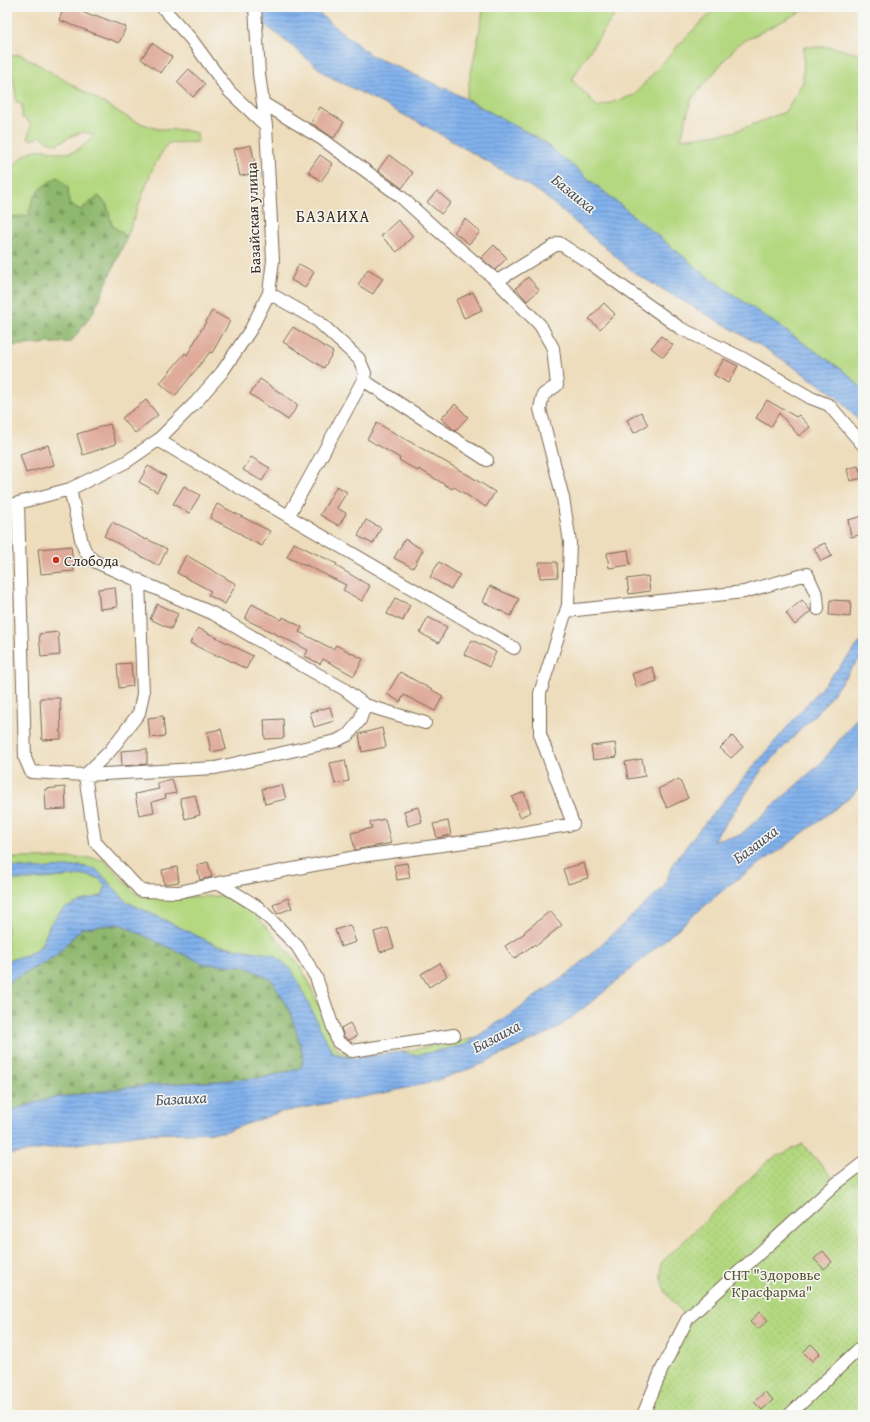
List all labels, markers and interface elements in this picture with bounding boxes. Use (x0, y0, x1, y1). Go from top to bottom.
street label: Базайская улица (241, 161, 265, 274)
water label: Базаиха (546, 167, 602, 219)
district label: БАЗАИХА (296, 204, 370, 228)
place label: Слобода (64, 550, 120, 571)
marker: Слобода (51, 555, 61, 565)
water label: Базаиха (727, 819, 783, 869)
water label: Базаиха (468, 1013, 525, 1059)
water label: Базаиха (155, 1085, 208, 1111)
park label: СНТ "Здоровье Красфарма" (723, 1264, 821, 1302)

